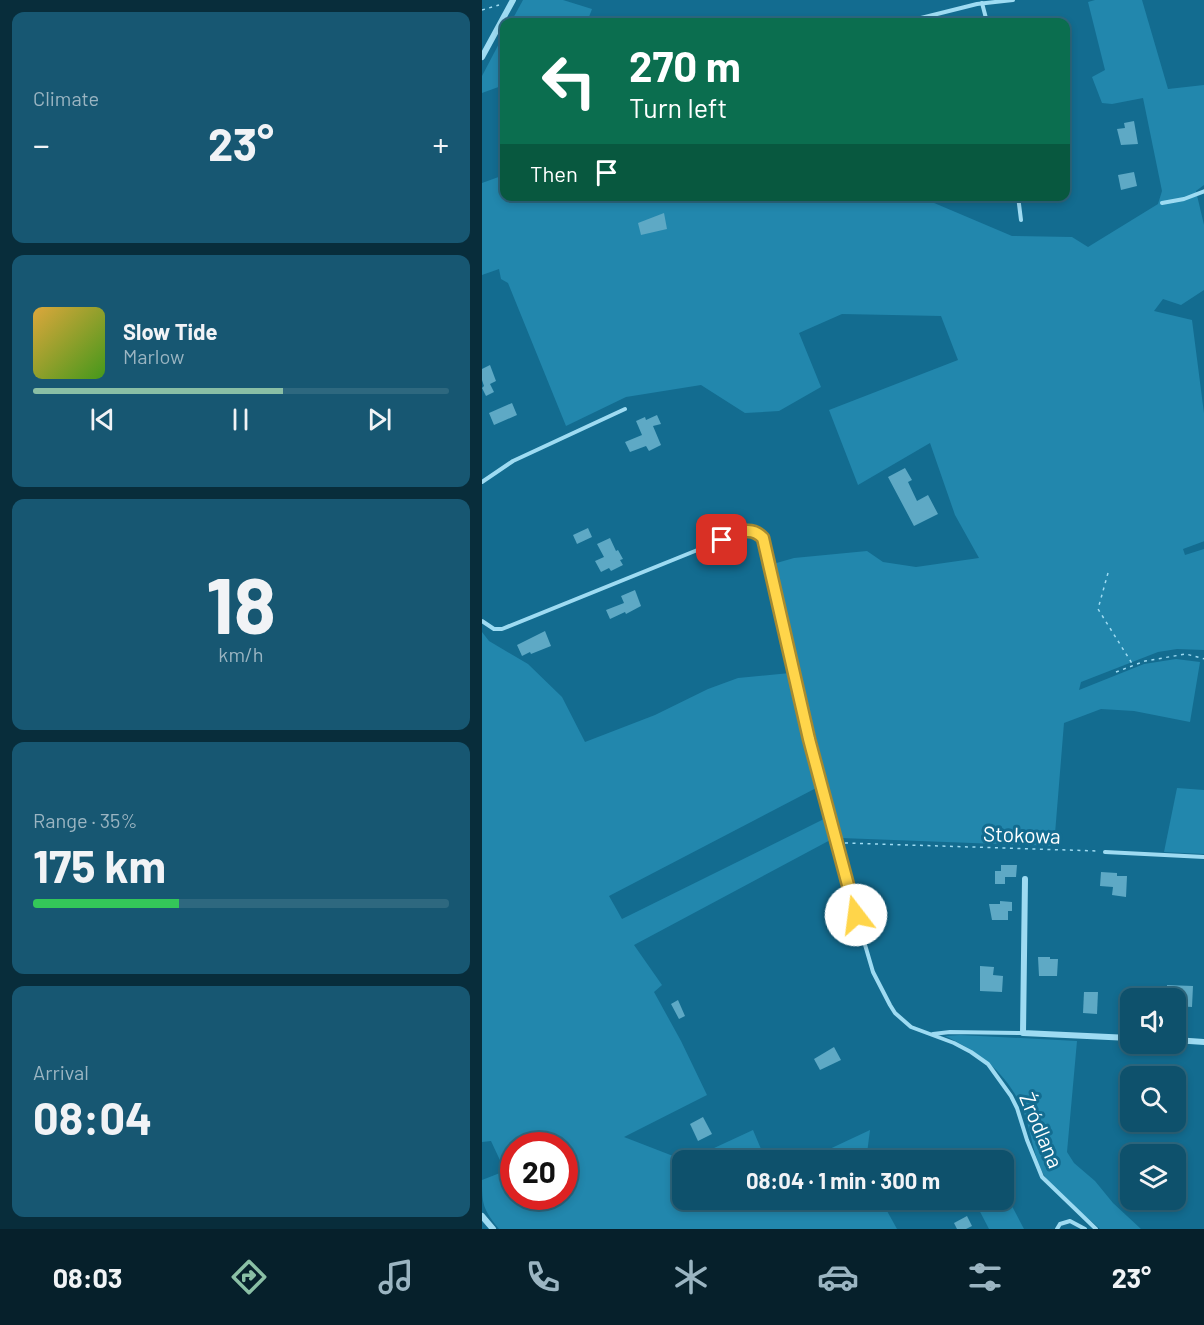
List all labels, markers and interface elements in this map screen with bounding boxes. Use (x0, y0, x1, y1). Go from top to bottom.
text: 270 m (629, 40, 741, 90)
icon: left (530, 42, 608, 120)
text: Climate (33, 86, 99, 110)
text: Turn left (629, 91, 727, 123)
text: 23° (208, 116, 274, 170)
text: − (33, 124, 50, 164)
text: + (432, 124, 449, 164)
icon: arrive (590, 156, 623, 189)
text: Then (530, 160, 578, 186)
text: Slow Tide (123, 318, 218, 344)
text: Marlow (123, 344, 184, 368)
icon: previous (86, 403, 119, 436)
icon: pause (224, 403, 257, 436)
icon: next (363, 403, 396, 436)
pin (696, 514, 747, 565)
icon: arrive (705, 523, 738, 556)
text: 18 (206, 556, 276, 650)
text: km/h (218, 642, 264, 666)
text: Range · 35% (33, 808, 137, 832)
street label: Stokowa (983, 820, 1061, 848)
text: 175 km (33, 838, 166, 892)
position arrow (824, 883, 888, 947)
map controls (1120, 988, 1186, 1210)
button: sound (1120, 988, 1186, 1054)
text: Arrival (33, 1060, 89, 1084)
button: search (1120, 1066, 1186, 1132)
street label: Źródlana (1015, 1089, 1069, 1171)
text: 08:04 (33, 1090, 152, 1144)
speed limit sign: 20 (500, 1132, 578, 1210)
button: layers (1120, 1144, 1186, 1210)
text: 08:04 · 1 min · 300 m (746, 1167, 940, 1193)
icon: directions (228, 1256, 270, 1298)
icon: music (375, 1256, 417, 1298)
icon: phone (522, 1256, 564, 1298)
icon: climate (670, 1256, 712, 1298)
icon: car (817, 1256, 859, 1298)
icon: filters (964, 1256, 1006, 1298)
text: 08:03 (53, 1261, 122, 1293)
text: 23° (1112, 1261, 1151, 1293)

